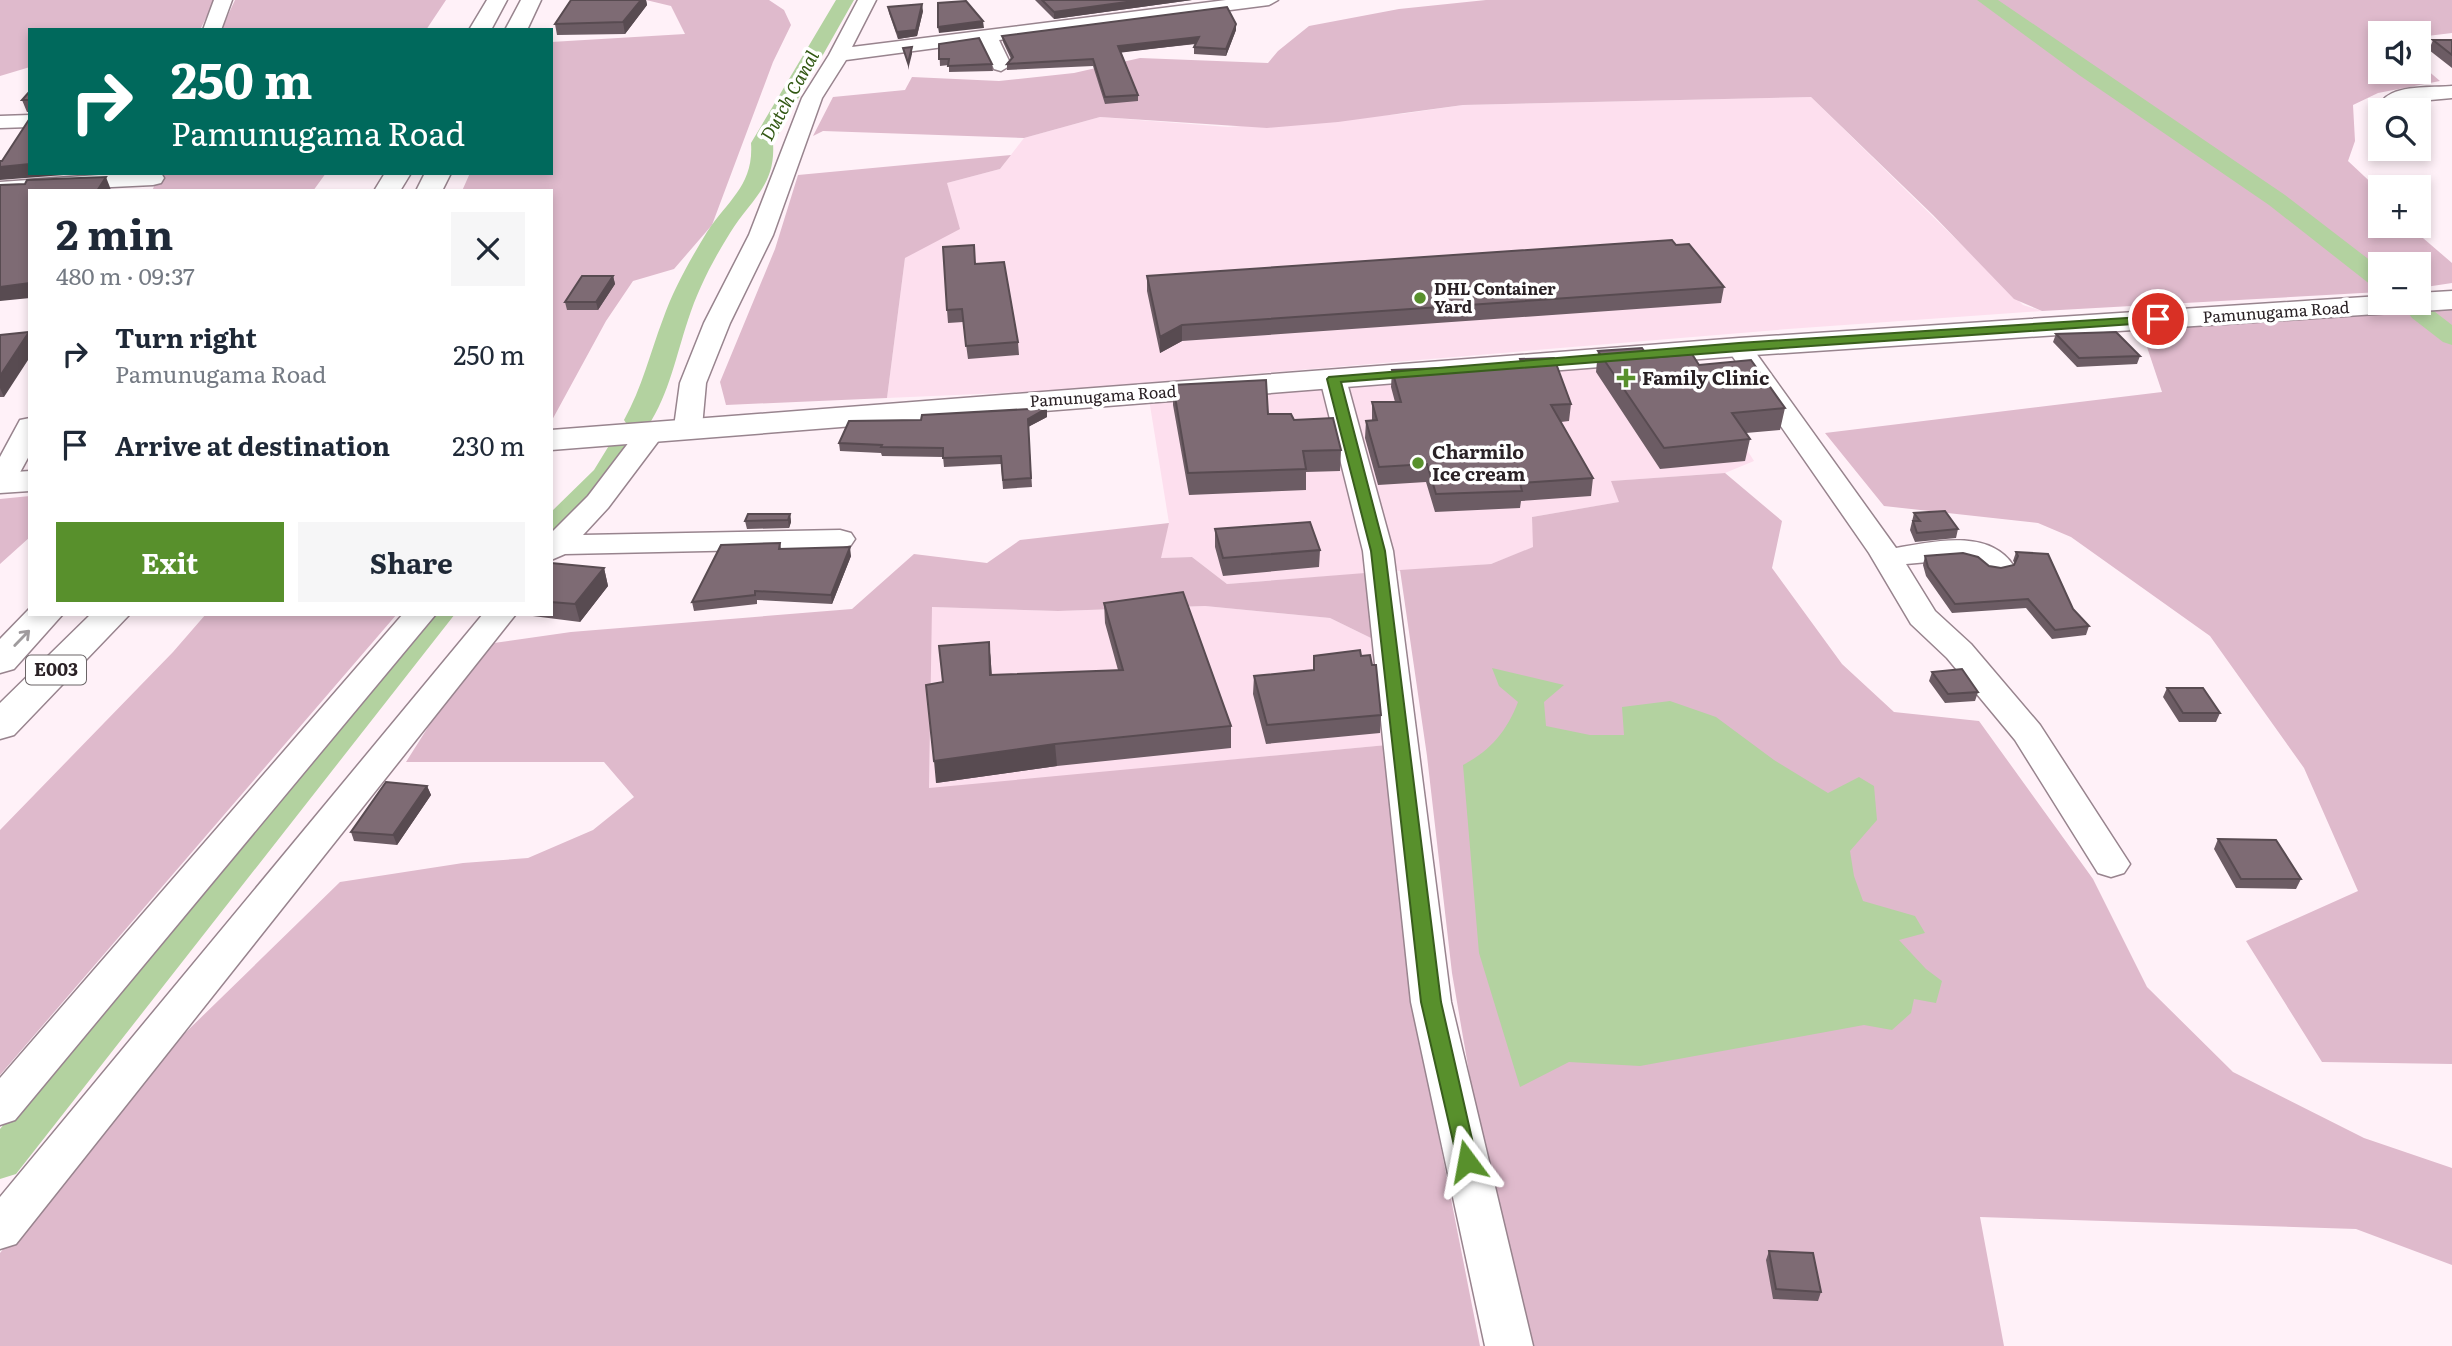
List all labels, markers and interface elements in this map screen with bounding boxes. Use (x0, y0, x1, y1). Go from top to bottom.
map controls (2368, 21, 2431, 315)
button: sound (2368, 21, 2431, 84)
text: 250 m (171, 41, 313, 114)
water label: Dutch Canal (753, 44, 825, 146)
icon: right (56, 56, 147, 147)
button: search (2368, 98, 2431, 161)
text: Pamunugama Road (171, 108, 465, 156)
button: + (2368, 175, 2431, 238)
text: 2 min (56, 201, 173, 263)
button: close (451, 212, 525, 286)
button: − (2368, 252, 2431, 315)
text: 480 m · 09:37 (56, 258, 195, 292)
place label: DHL Container Yard (1434, 276, 1556, 318)
pin (2128, 289, 2188, 349)
marker: DHL Container Yard (1412, 290, 1428, 306)
street label: Pamunugama Road (2202, 294, 2350, 328)
icon: arrive (2139, 300, 2177, 338)
text: Turn right (115, 317, 257, 356)
text: 250 m (453, 334, 525, 373)
icon: right (56, 335, 94, 373)
text: Pamunugama Road (115, 356, 326, 390)
place label: Family Clinic (1642, 363, 1769, 391)
marker: Family Clinic (1616, 368, 1636, 388)
street label: Pamunugama Road (1029, 378, 1177, 412)
text: Arrive at destination (115, 425, 390, 464)
text: 230 m (452, 425, 525, 464)
icon: arrive (56, 426, 94, 464)
place label: Charmilo Ice cream (1432, 437, 1526, 487)
marker: Charmilo Ice cream (1410, 455, 1426, 471)
button: Exit (56, 522, 284, 602)
button: Share (298, 522, 525, 602)
one-way arrow (14, 629, 31, 646)
road number: E003 (26, 656, 86, 684)
position arrow (1430, 1124, 1504, 1198)

